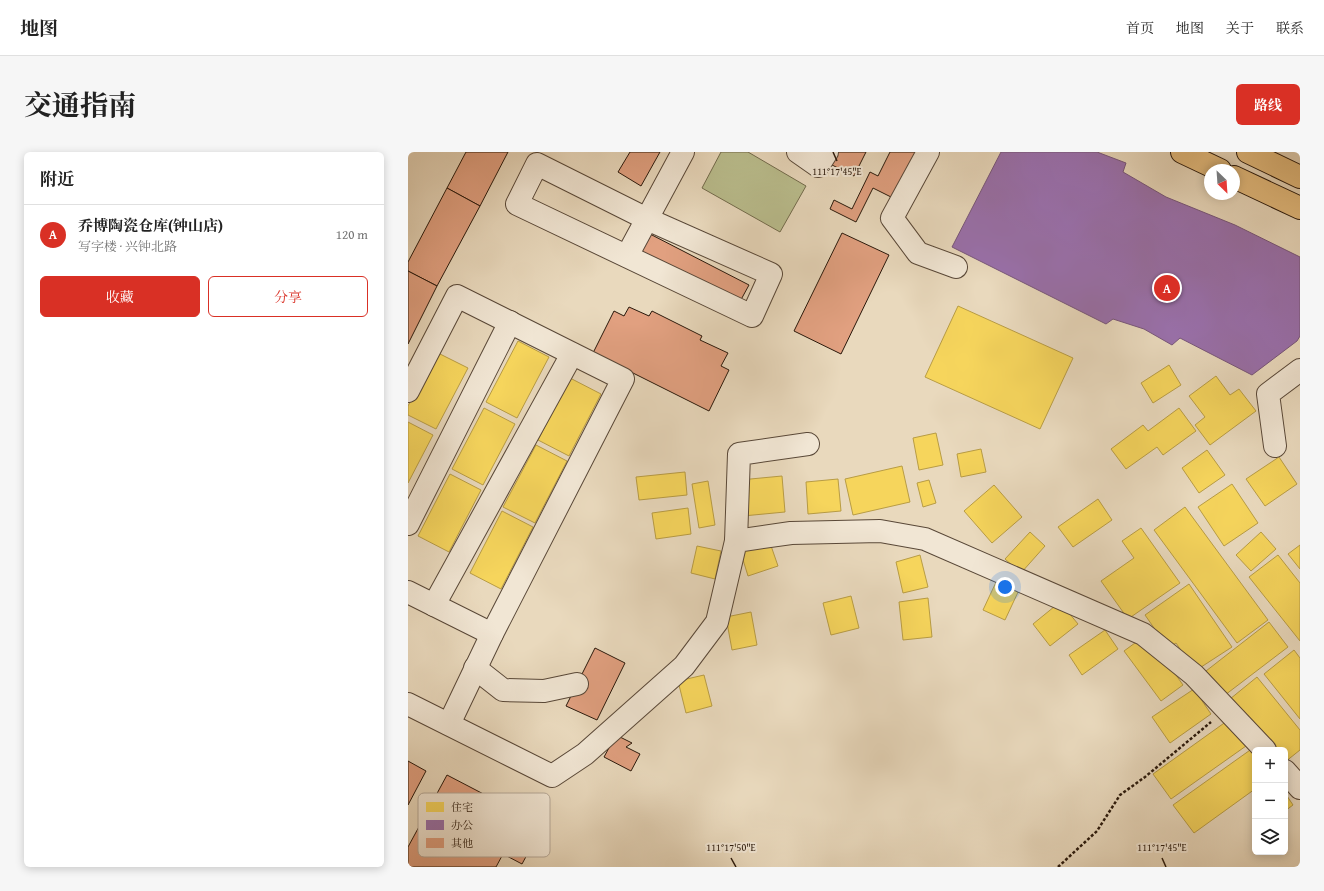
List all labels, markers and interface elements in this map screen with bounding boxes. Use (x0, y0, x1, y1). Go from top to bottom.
text: 地图 (20, 14, 58, 42)
text: 首页 (1126, 18, 1154, 38)
text: 地图 (1176, 18, 1204, 38)
text: 关于 (1226, 18, 1254, 38)
text: 联系 (1276, 18, 1304, 38)
text: 交通指南 (24, 84, 136, 125)
button: 路线 (1236, 84, 1300, 125)
text: 111°17'45"E (812, 164, 862, 179)
north arrow (1204, 164, 1240, 200)
text: 附近 (40, 166, 74, 191)
text: 乔博陶瓷仓库(钟山店) (78, 215, 223, 236)
text: A (49, 225, 57, 244)
text: 120 m (336, 225, 368, 244)
text: 写字楼 · 兴钟北路 (78, 237, 177, 256)
pin: A (1154, 273, 1180, 303)
button: 收藏 (40, 276, 200, 317)
button: 分享 (208, 276, 368, 317)
your location (995, 577, 1015, 597)
map controls (1252, 747, 1288, 855)
button: + (1252, 747, 1288, 783)
button: − (1252, 783, 1288, 819)
legend (418, 793, 550, 857)
text: 住宅 (451, 799, 473, 815)
text: 办公 (451, 817, 473, 833)
button: layers (1252, 819, 1288, 855)
text: 其他 (451, 835, 473, 851)
text: 111°17'50"E (706, 840, 756, 855)
text: 111°17'45"E (1137, 840, 1187, 855)

